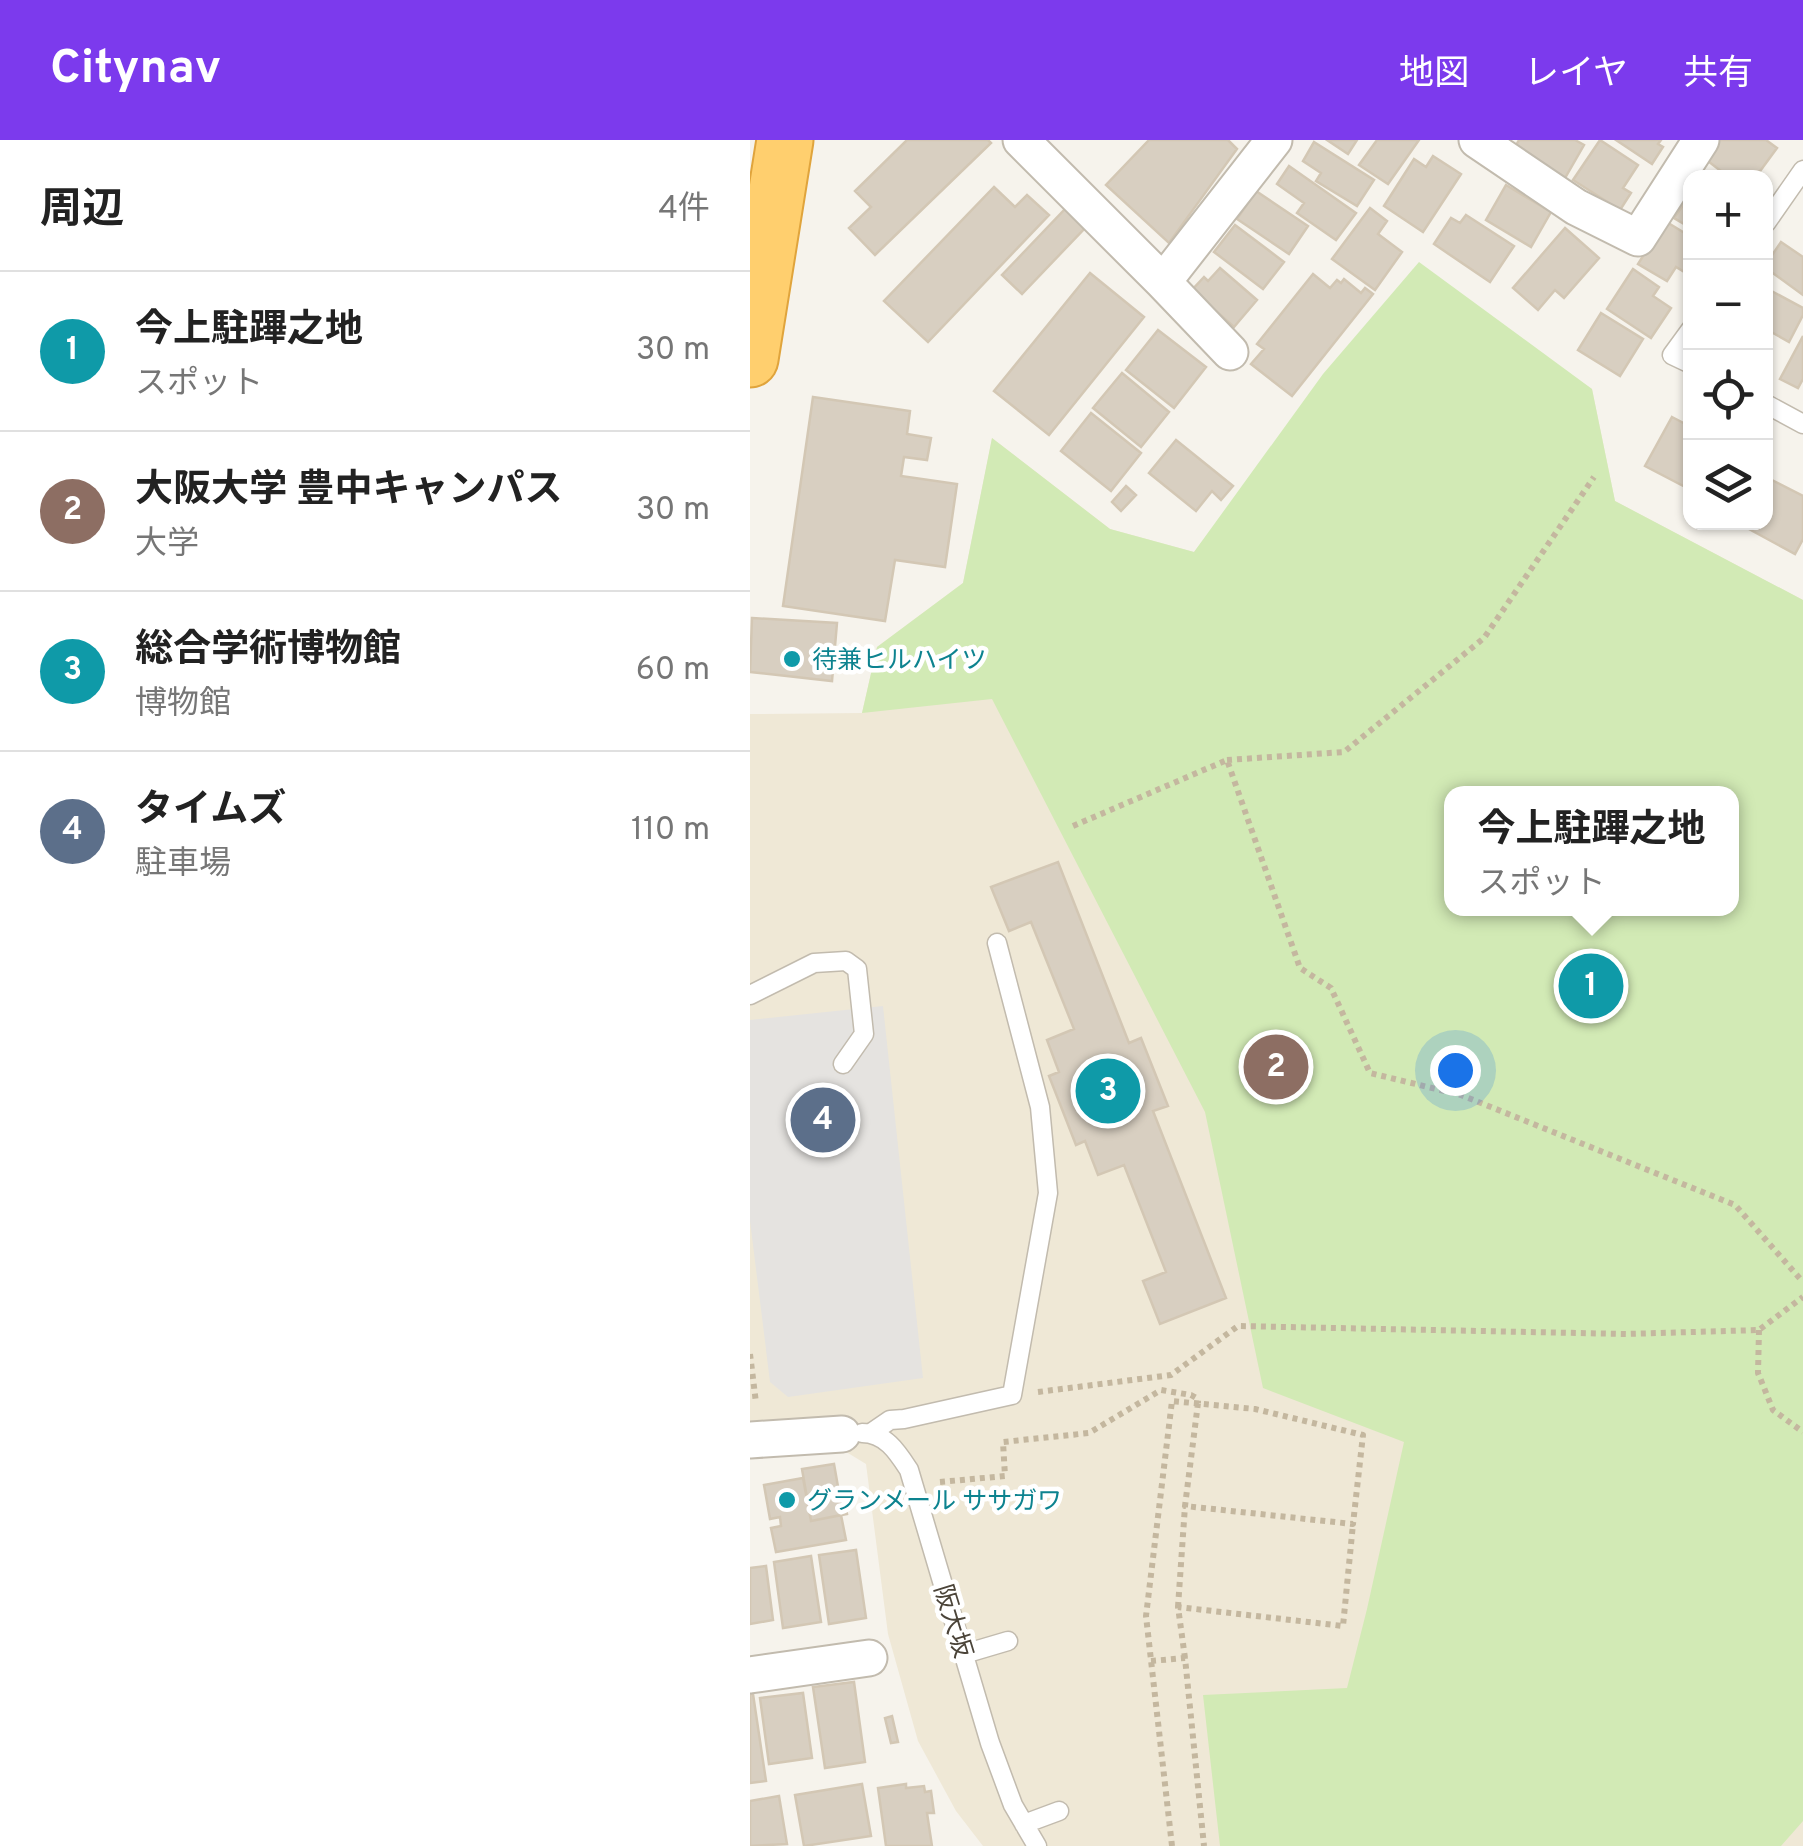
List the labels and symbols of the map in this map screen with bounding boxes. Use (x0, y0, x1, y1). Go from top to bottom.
place label: 待兼ヒルハイツ (812, 646, 987, 678)
marker: 待兼ヒルハイツ (781, 648, 803, 670)
pin: 1 (1558, 948, 1624, 1024)
pin: 2 (1244, 1030, 1308, 1104)
your location (1430, 1045, 1481, 1096)
pin: 3 (1076, 1054, 1140, 1128)
pin: 4 (790, 1082, 856, 1158)
place label: グランメール ササガワ (807, 1487, 1062, 1519)
marker: グランメール ササガワ (776, 1489, 798, 1511)
street label: 阪大坂 (925, 1581, 977, 1662)

